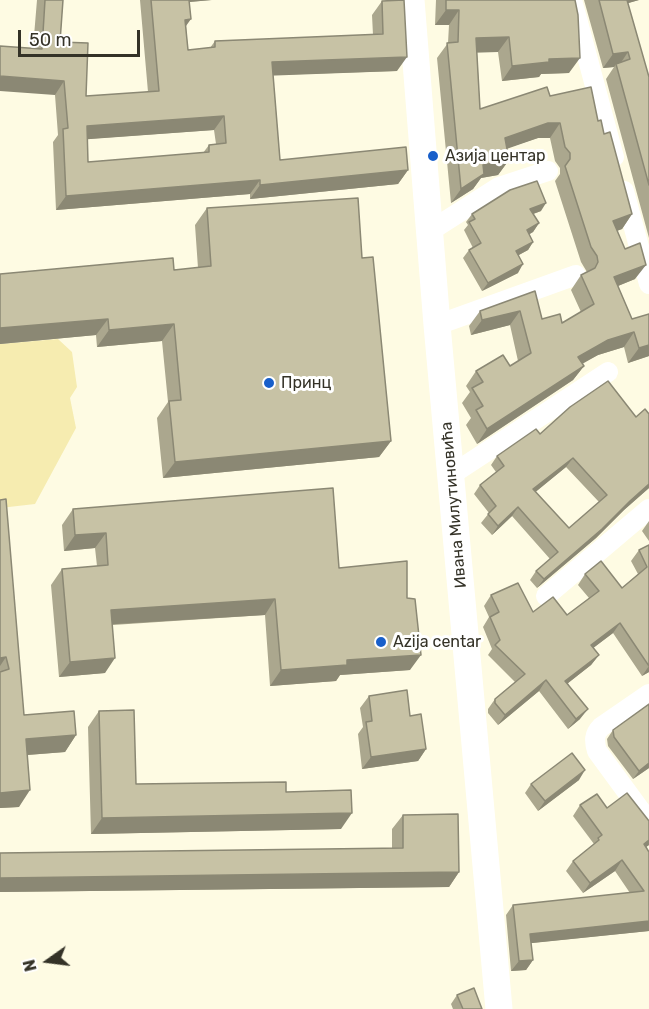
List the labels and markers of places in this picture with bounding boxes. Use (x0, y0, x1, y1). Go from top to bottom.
place label: Азија центар (445, 146, 546, 166)
marker: Азија центар (426, 149, 440, 163)
place label: Принц (281, 373, 331, 393)
marker: Принц (262, 376, 276, 390)
place label: Azija centar (393, 632, 481, 652)
marker: Azija centar (374, 635, 388, 649)

